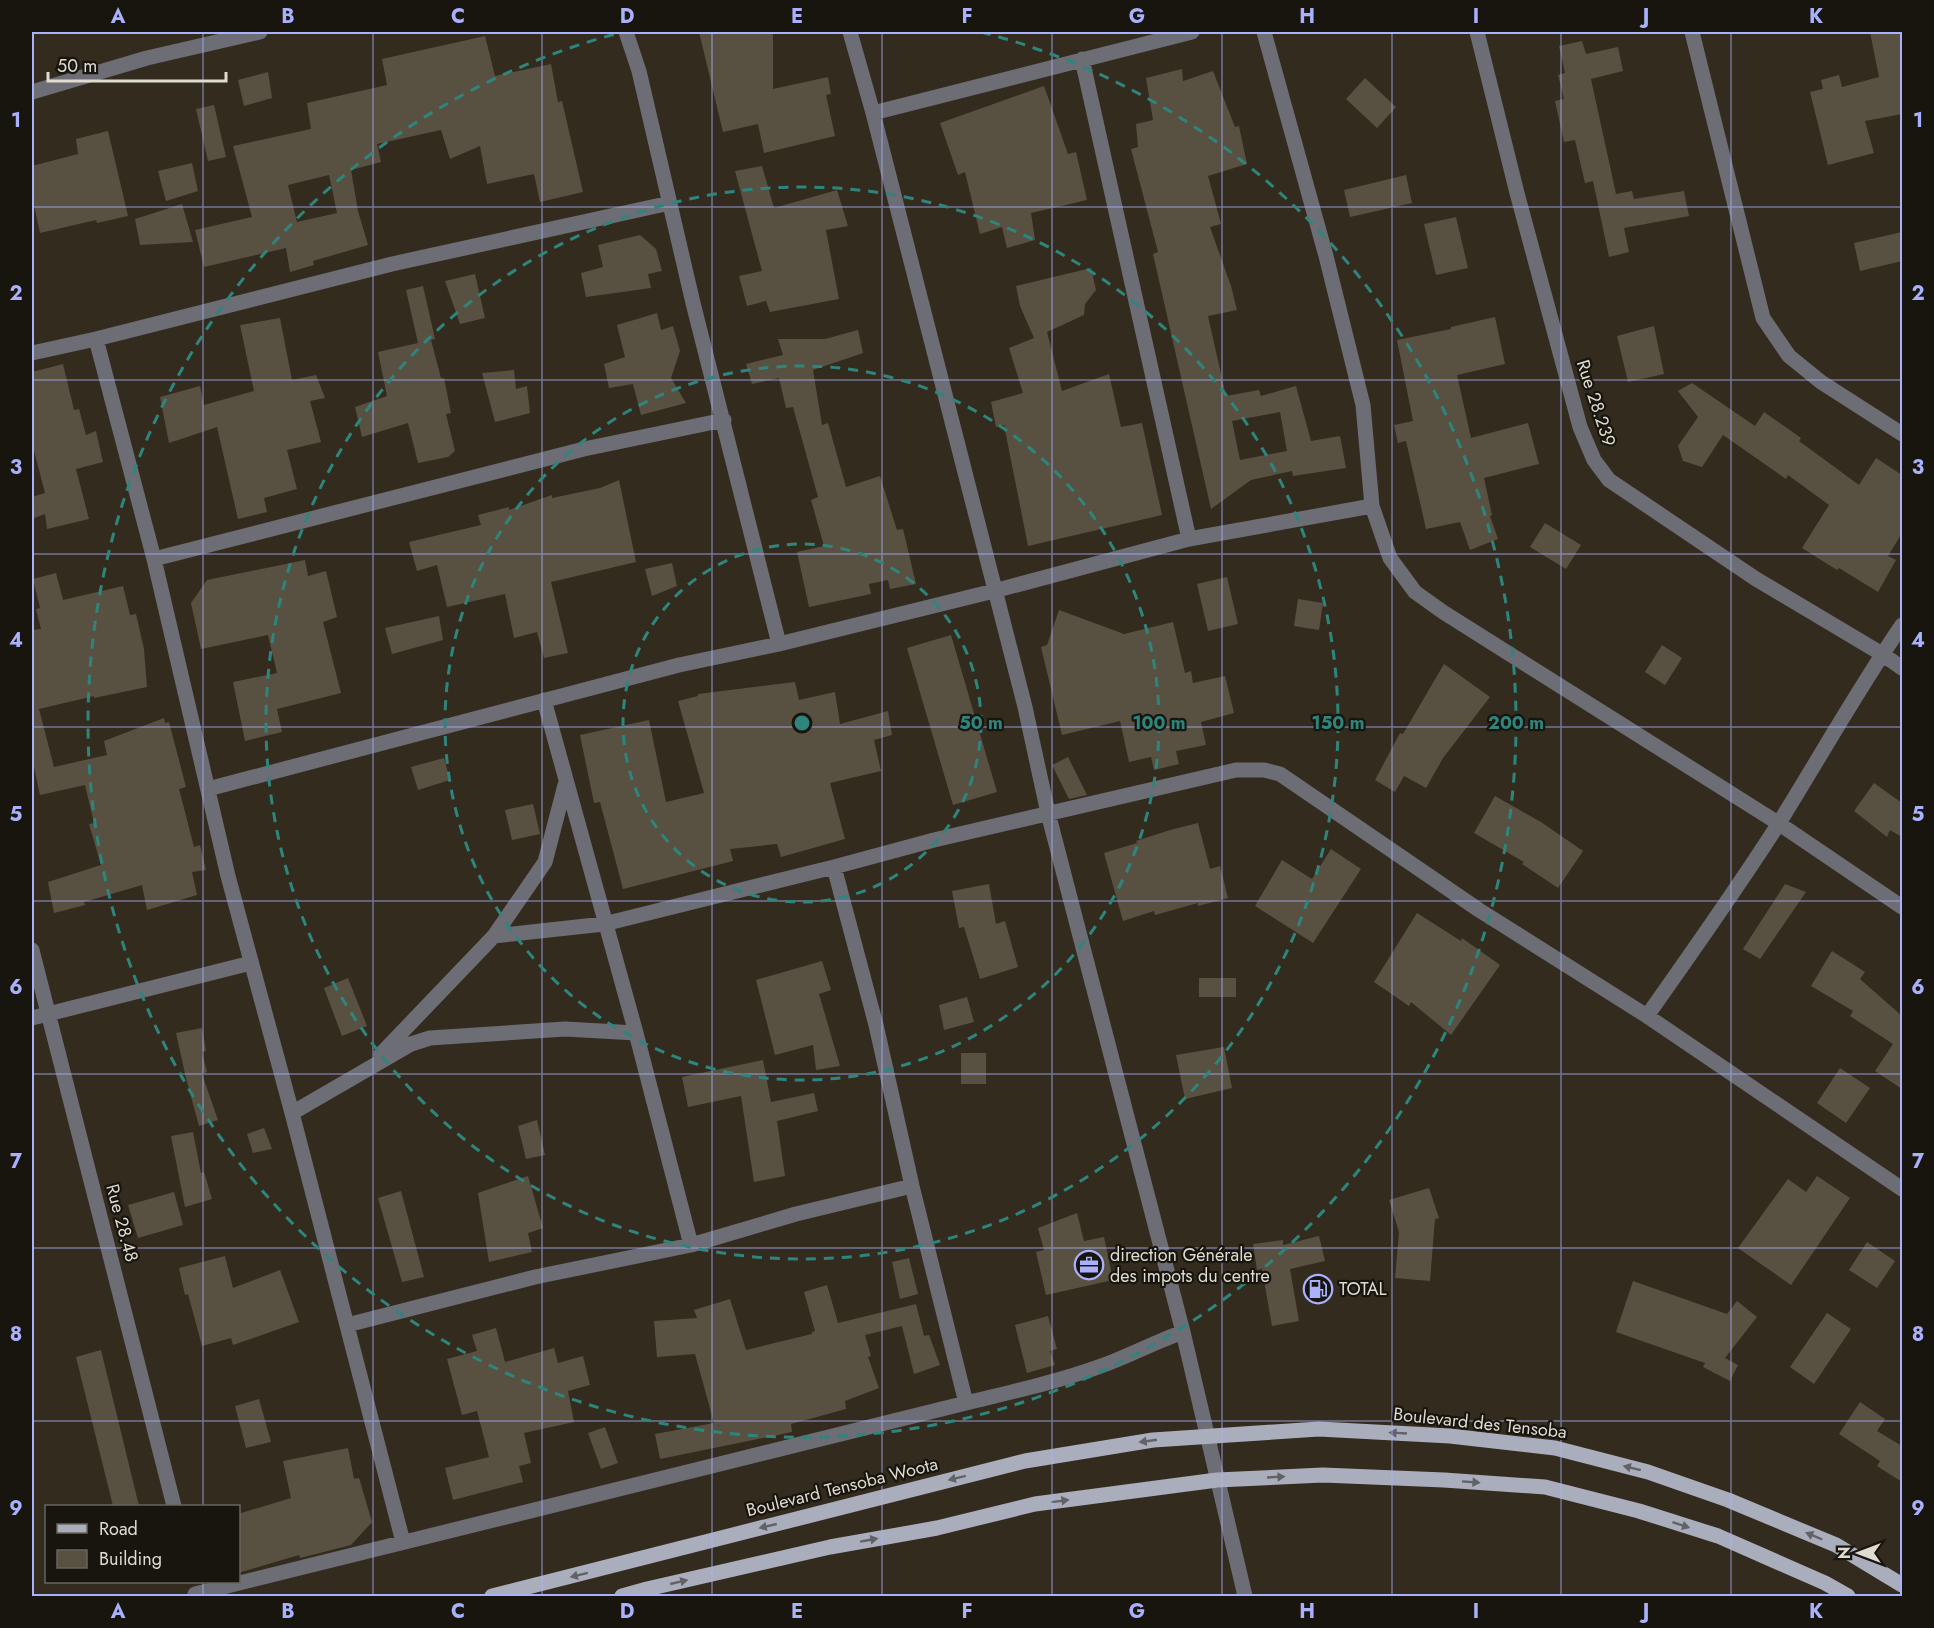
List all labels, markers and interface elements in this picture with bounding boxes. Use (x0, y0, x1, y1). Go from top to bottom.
text: A (110, 2, 126, 31)
text: B (281, 2, 295, 31)
text: C (451, 2, 465, 31)
text: D (620, 2, 634, 31)
text: E (791, 2, 803, 31)
text: F (961, 2, 973, 31)
text: G (1129, 2, 1145, 31)
text: H (1299, 2, 1315, 31)
text: I (1473, 2, 1479, 31)
text: J (1639, 2, 1649, 31)
text: K (1809, 2, 1823, 31)
scale bar (48, 45, 226, 83)
text: 50 m (57, 53, 97, 79)
text: 1 (11, 106, 21, 135)
text: 1 (1913, 106, 1923, 135)
text: 2 (9, 279, 23, 308)
text: 2 (1911, 279, 1925, 308)
street label: Rue 28.239 (1570, 356, 1622, 450)
text: 3 (10, 453, 22, 482)
text: 3 (1912, 453, 1924, 482)
text: 4 (9, 626, 23, 655)
text: 4 (1911, 626, 1925, 655)
text: 50 m (959, 710, 1003, 736)
text: 100 m (1132, 710, 1186, 736)
text: 150 m (1312, 710, 1364, 736)
text: 200 m (1488, 710, 1544, 736)
centre of rings (792, 713, 812, 733)
text: 5 (10, 800, 23, 829)
text: 5 (1912, 800, 1925, 829)
text: 6 (9, 973, 23, 1002)
text: 6 (1911, 973, 1925, 1002)
text: 7 (10, 1147, 23, 1176)
text: 7 (1912, 1147, 1925, 1176)
street label: Rue 28.48 (99, 1181, 145, 1265)
place label: direction Générale des impots du centre (1110, 1242, 1270, 1289)
office icon: direction Générale des impots du centre (1073, 1249, 1105, 1281)
fuel station icon: TOTAL (1302, 1273, 1334, 1305)
place label: TOTAL (1339, 1276, 1387, 1302)
text: 8 (10, 1320, 22, 1349)
text: 8 (1912, 1320, 1924, 1349)
street label: Boulevard des Tensoba (1392, 1401, 1568, 1445)
one-way arrow (1389, 1429, 1408, 1438)
one-way arrow (1138, 1437, 1157, 1446)
street label: Boulevard Tensoba Woota (743, 1451, 941, 1523)
one-way arrow (1623, 1463, 1641, 1472)
one-way arrow (1266, 1472, 1285, 1482)
one-way arrow (948, 1474, 966, 1484)
one-way arrow (1461, 1477, 1480, 1487)
text: 9 (9, 1494, 23, 1523)
text: 9 (1911, 1494, 1925, 1523)
one-way arrow (1051, 1496, 1070, 1505)
legend (45, 1505, 240, 1583)
text: Road (99, 1516, 138, 1542)
one-way arrow (1672, 1520, 1690, 1530)
one-way arrow (758, 1521, 777, 1531)
north arrow (1829, 1523, 1889, 1583)
one-way arrow (1805, 1531, 1823, 1541)
one-way arrow (860, 1535, 879, 1544)
text: Building (99, 1546, 162, 1572)
text: N (1833, 1547, 1856, 1559)
one-way arrow (570, 1570, 588, 1580)
one-way arrow (670, 1576, 688, 1586)
text: A (110, 1597, 126, 1626)
text: B (281, 1597, 295, 1626)
text: C (451, 1597, 465, 1626)
text: D (620, 1597, 634, 1626)
text: E (791, 1597, 803, 1626)
text: F (961, 1597, 973, 1626)
text: G (1129, 1597, 1145, 1626)
text: H (1299, 1597, 1315, 1626)
text: I (1473, 1597, 1479, 1626)
text: J (1639, 1597, 1649, 1626)
text: K (1809, 1597, 1823, 1626)

